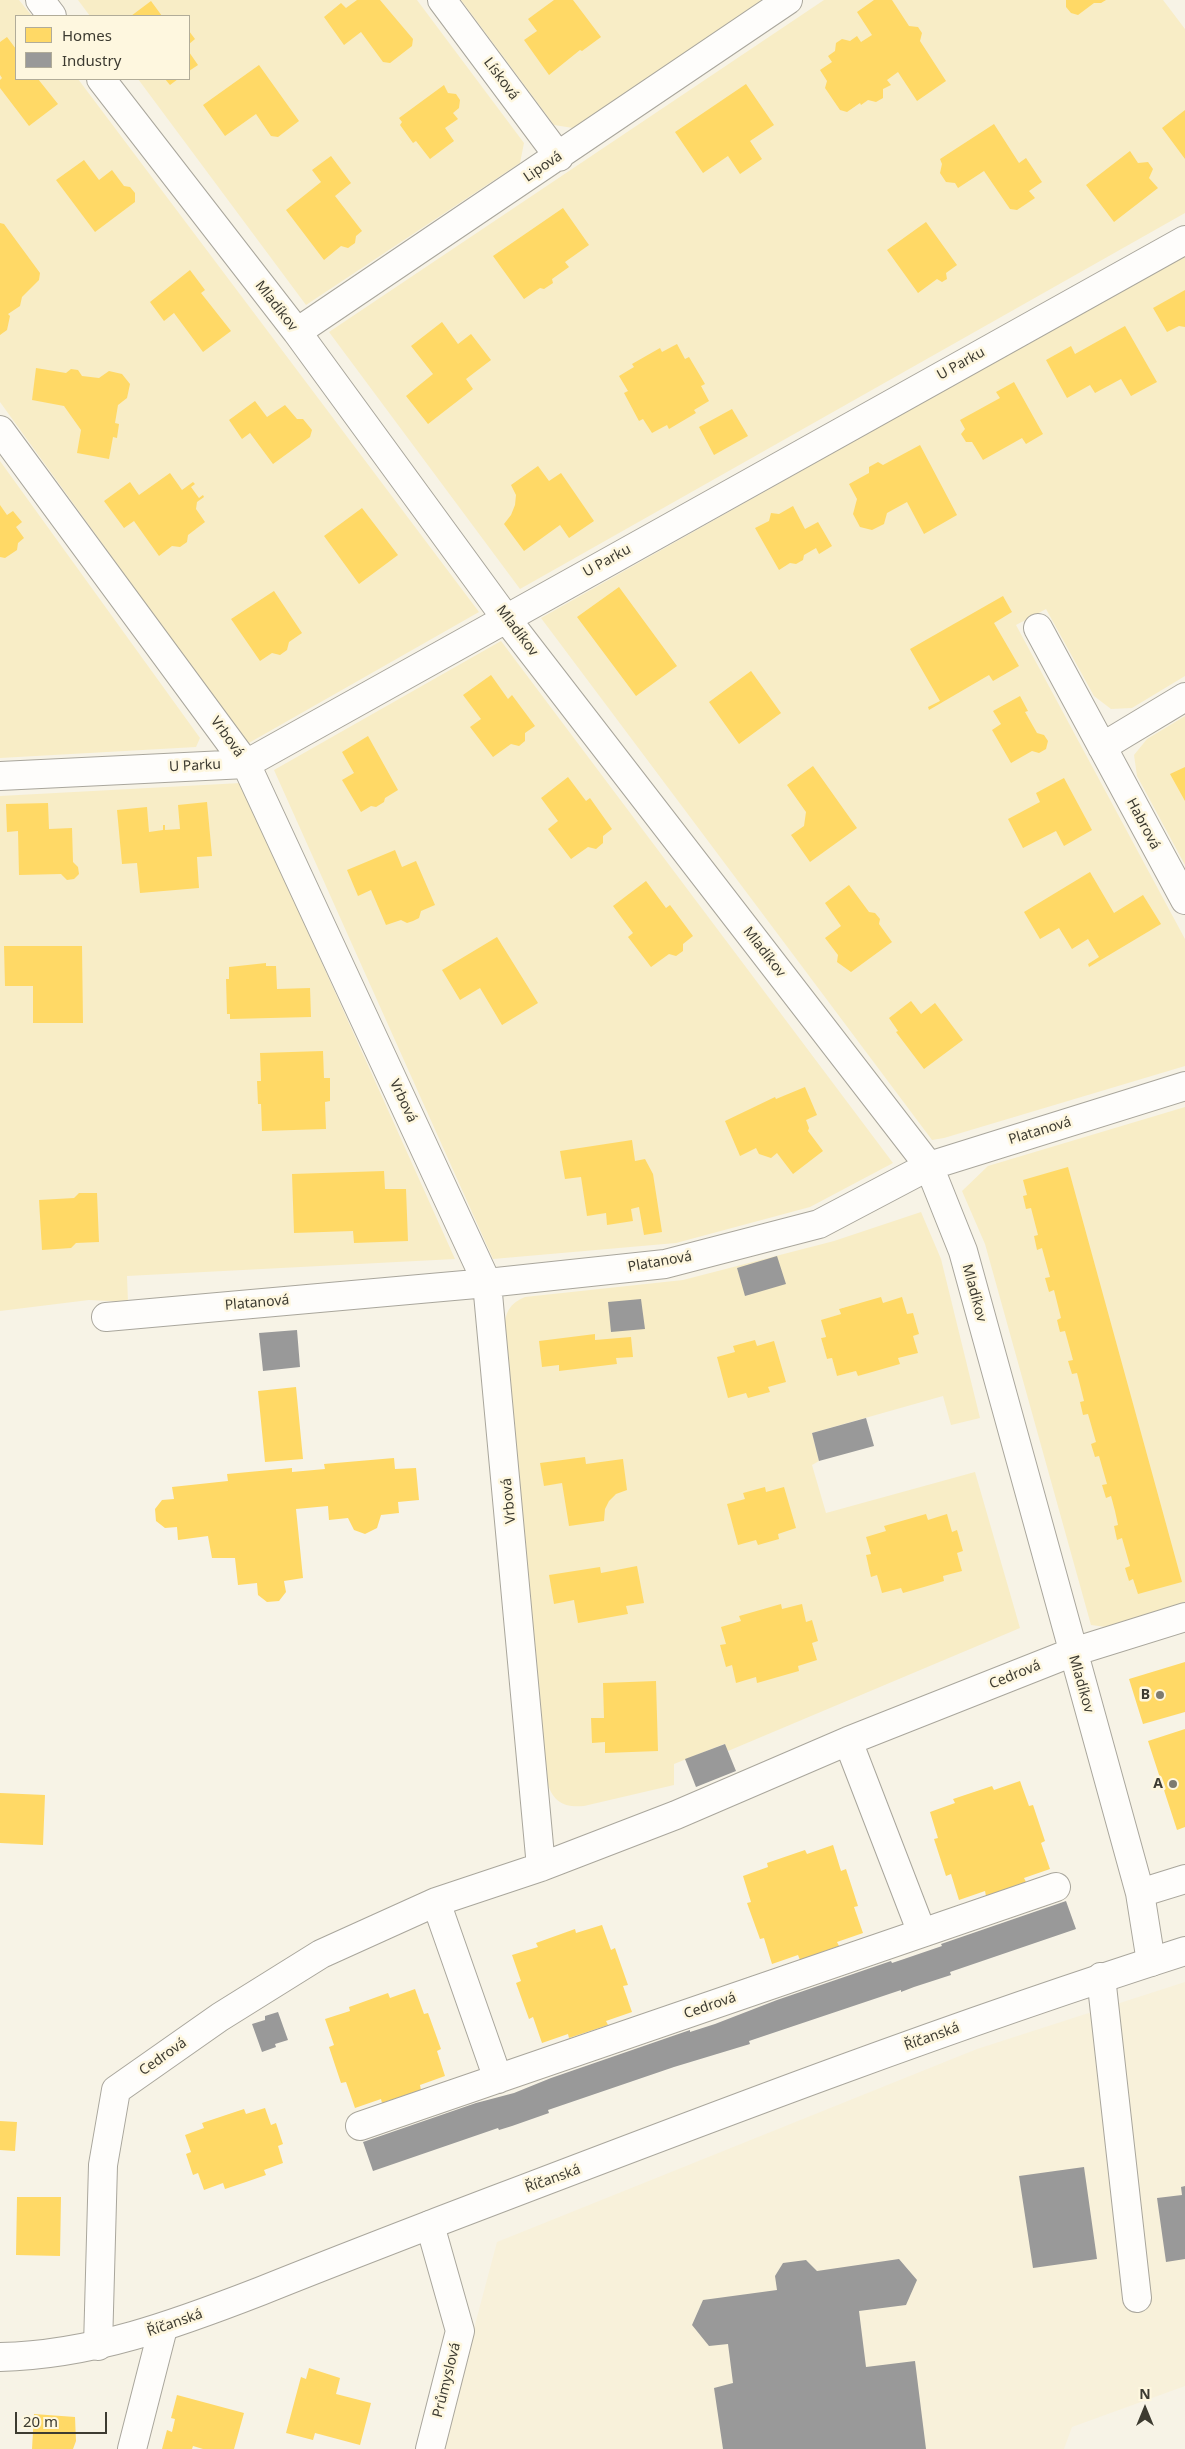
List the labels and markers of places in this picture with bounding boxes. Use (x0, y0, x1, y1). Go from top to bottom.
place label: B (1141, 1687, 1150, 1703)
marker: B (1154, 1689, 1166, 1701)
place label: A (1153, 1776, 1163, 1792)
marker: A (1167, 1778, 1179, 1790)

